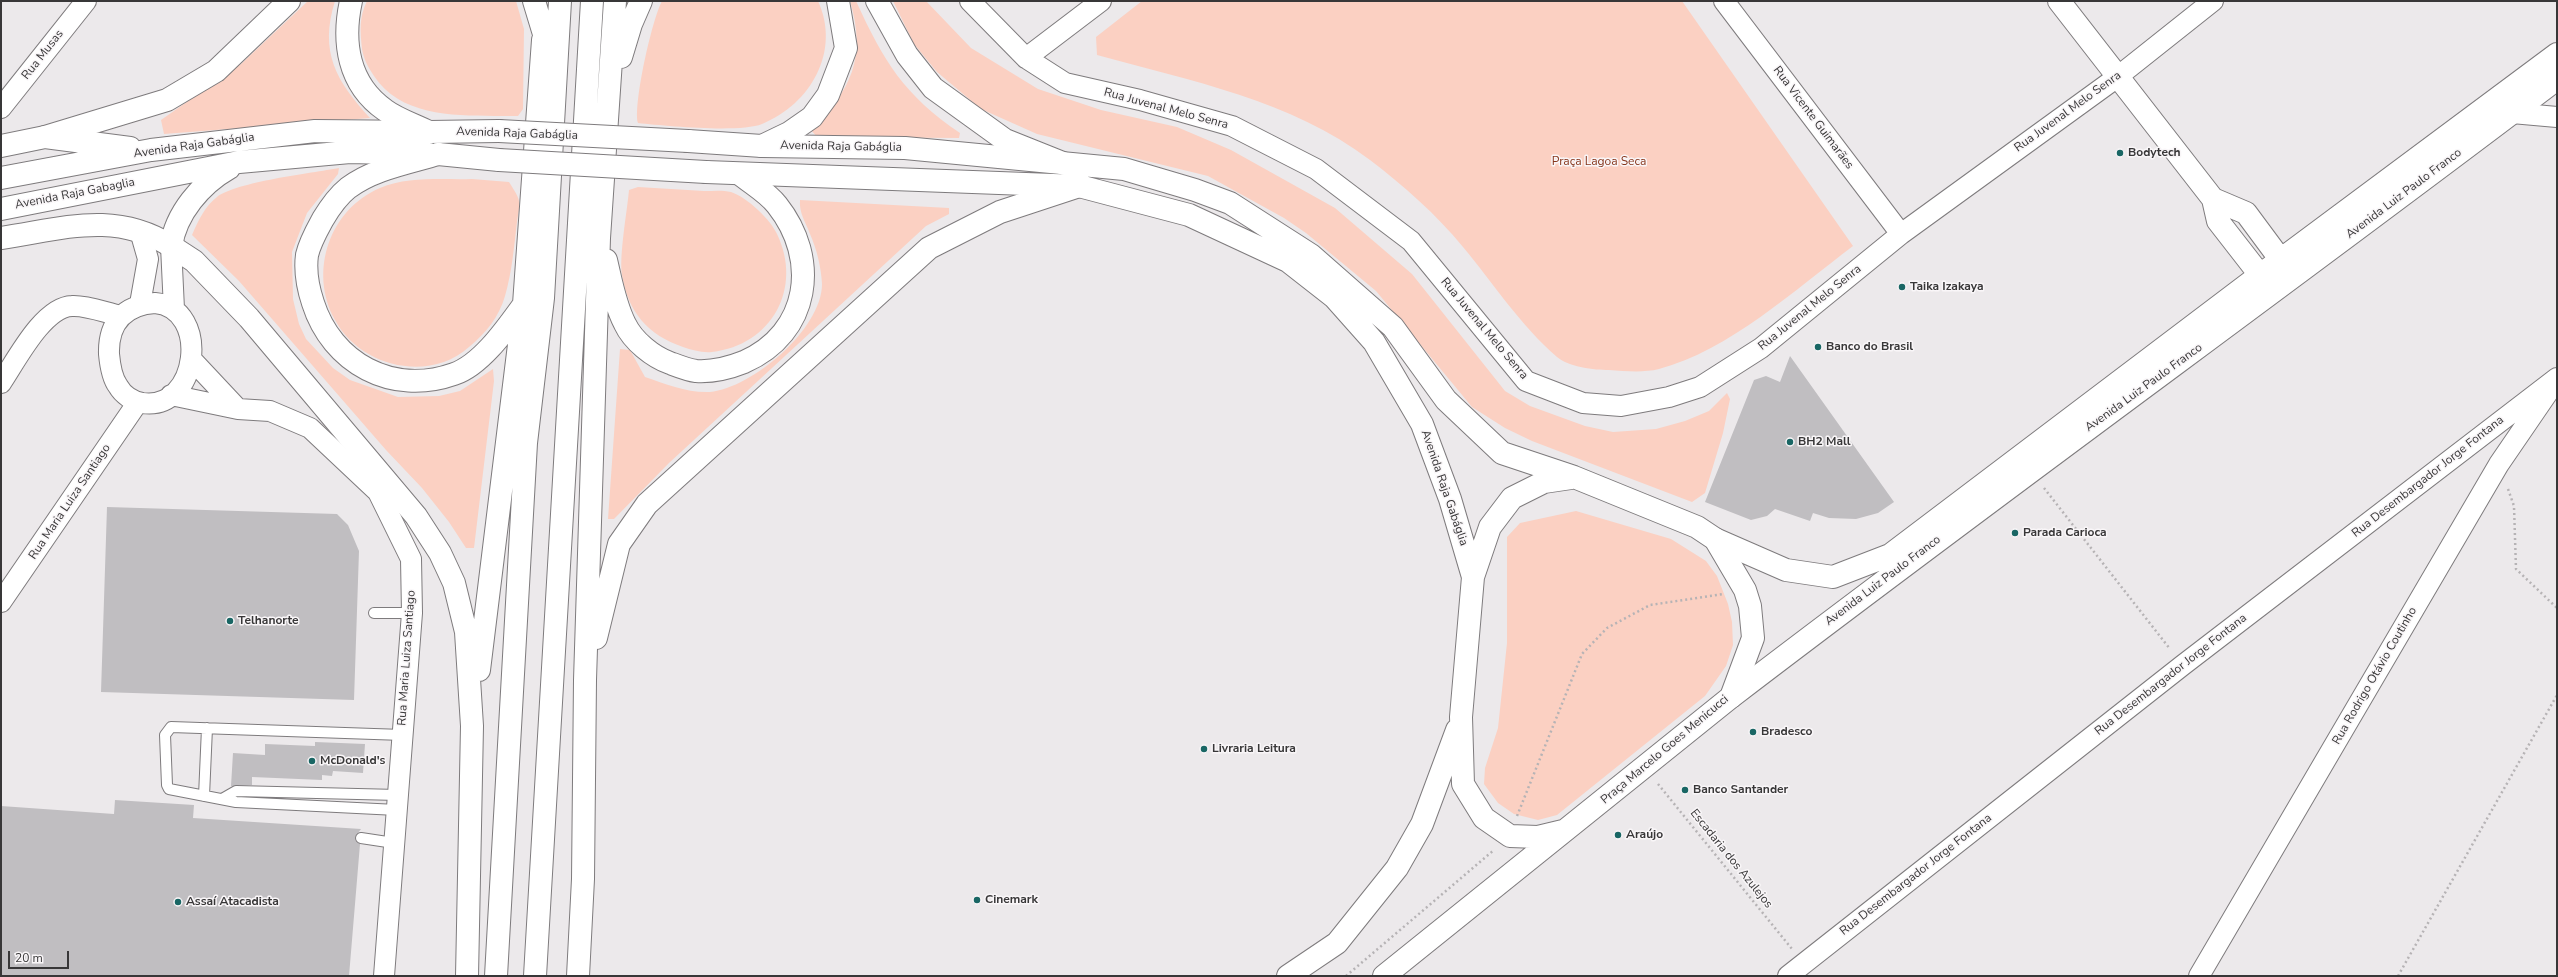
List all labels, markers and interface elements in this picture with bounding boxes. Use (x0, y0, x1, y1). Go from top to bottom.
street label: Rua Musas (19, 27, 67, 83)
street label: Rua Vicente Guimarães (1770, 64, 1856, 172)
street label: Rua Juvenal Melo Senra (2012, 69, 2124, 155)
street label: Rua Juvenal Melo Senra (1102, 85, 1230, 133)
street label: Avenida Raja Gabáglia (456, 125, 578, 143)
street label: Avenida Raja Gabáglia (133, 130, 255, 162)
street label: Avenida Raja Gabáglia (780, 139, 902, 155)
place label: Bodytech (2128, 146, 2181, 160)
street label: Avenida Luiz Paulo Franco (2343, 146, 2465, 242)
marker: Bodytech (2115, 148, 2125, 158)
park label: Praça Lagoa Seca (1552, 155, 1646, 169)
street label: Avenida Raja Gabaglia (14, 175, 136, 213)
street label: Rua Juvenal Melo Senra (1756, 262, 1864, 354)
street label: Rua Juvenal Melo Senra (1437, 275, 1531, 383)
place label: Taika Izakaya (1910, 280, 1984, 294)
marker: Taika Izakaya (1897, 282, 1907, 292)
place label: Banco do Brasil (1826, 340, 1913, 354)
street label: Avenida Luiz Paulo Franco (2083, 341, 2205, 435)
marker: Banco do Brasil (1813, 342, 1823, 352)
street label: Rua Desembargador Jorge Fontana (2349, 413, 2507, 541)
street label: Avenida Raja Gabáglia (1417, 428, 1471, 548)
place label: BH2 Mall (1798, 435, 1851, 449)
marker: BH2 Mall (1785, 437, 1795, 447)
street label: Rua Maria Luiza Santiago (26, 442, 114, 562)
place label: Parada Carioca (2023, 526, 2107, 540)
marker: Parada Carioca (2010, 528, 2020, 538)
street label: Avenida Luiz Paulo Franco (1822, 533, 1944, 629)
street label: Rua Maria Luiza Santiago (395, 590, 419, 726)
street label: Rua Rodrigo Otávio Coutinho (2330, 605, 2420, 747)
street label: Rua Desembargador Jorge Fontana (2092, 611, 2250, 739)
place label: Telhanorte (238, 614, 298, 628)
marker: Telhanorte (225, 616, 235, 626)
street label: Praça Marcelo Goes Menicucci (1598, 692, 1732, 808)
place label: Bradesco (1761, 725, 1812, 739)
marker: Bradesco (1748, 727, 1758, 737)
place label: Livraria Leitura (1212, 742, 1296, 756)
marker: Livraria Leitura (1199, 744, 1209, 754)
place label: McDonald's (320, 754, 385, 768)
marker: McDonald's (307, 756, 317, 766)
place label: Banco Santander (1693, 783, 1788, 797)
marker: Banco Santander (1680, 785, 1690, 795)
street label: Escadaria dos Azulejos (1687, 807, 1775, 911)
street label: Rua Desembargador Jorge Fontana (1837, 811, 1995, 939)
place label: Araújo (1626, 828, 1663, 842)
marker: Araújo (1613, 830, 1623, 840)
place label: Cinemark (985, 893, 1038, 907)
place label: Assaí Atacadista (186, 895, 279, 909)
marker: Cinemark (972, 895, 982, 905)
marker: Assaí Atacadista (173, 897, 183, 907)
scale bar (10, 943, 71, 969)
text: 20 m (15, 950, 43, 966)

